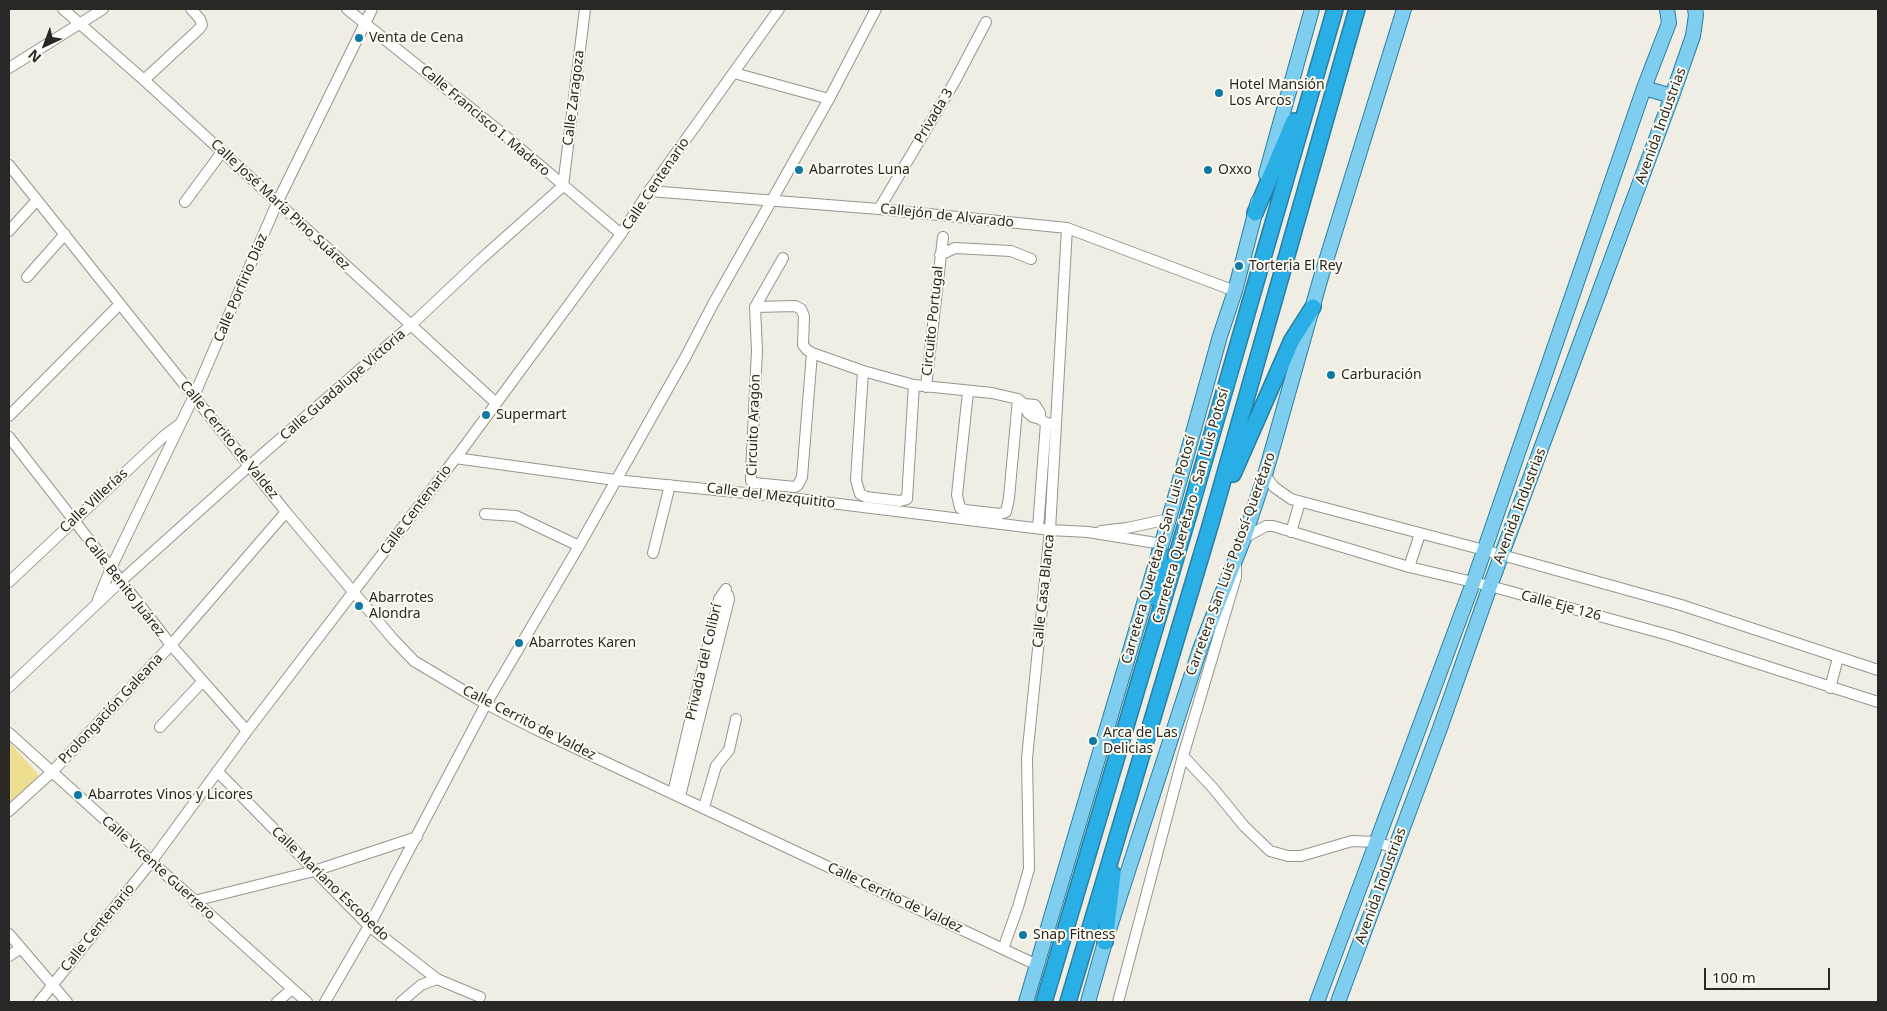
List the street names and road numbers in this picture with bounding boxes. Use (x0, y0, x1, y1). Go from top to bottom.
street label: Calle Zaragoza (560, 49, 588, 147)
street label: Calle Francisco I. Madero (417, 62, 553, 180)
street label: Avenida Industrias (1632, 65, 1690, 187)
street label: Privada 3 (911, 86, 957, 146)
street label: Calle Centenario (619, 134, 693, 234)
street label: Calle José María Pino Suárez (207, 136, 353, 274)
street label: Callejón de Alvarado (879, 201, 1015, 231)
street label: Calle Porfirio Díaz (211, 231, 271, 345)
street label: Circuito Portugal (919, 265, 947, 377)
street label: Calle Guadalupe Victoria (277, 326, 409, 444)
street label: Circuito Aragón (744, 374, 764, 476)
street label: Calle Cerrito de Valdez (176, 378, 282, 502)
street label: Carretera Querétaro - San Luis Potosí (1149, 386, 1233, 626)
street label: Carretera Querétaro-San Luis Potosí (1118, 434, 1200, 666)
street label: Avenida Industrias (1490, 446, 1550, 566)
street label: Carretera San Luis Potosí-Querétaro (1183, 450, 1279, 678)
street label: Calle Centenario (377, 462, 455, 558)
street label: Calle Villerías (57, 465, 131, 537)
street label: Calle del Mezquitito (706, 480, 836, 512)
street label: Calle Casa Blanca (1030, 533, 1058, 649)
street label: Calle Benito Juárez (80, 534, 168, 640)
street label: Calle Eje 126 (1519, 587, 1603, 625)
street label: Privada del Colibrí (682, 602, 726, 722)
street label: Prolongación Galeana (56, 650, 166, 768)
street label: Calle Cerrito de Valdez (460, 682, 598, 764)
street label: Calle Vicente Guerrero (98, 813, 218, 923)
street label: Calle Mariano Escobedo (268, 823, 392, 945)
street label: Avenida Industrias (1352, 825, 1410, 947)
street label: Calle Cerrito de Valdez (825, 859, 965, 937)
street label: Calle Centenario (57, 881, 139, 975)

